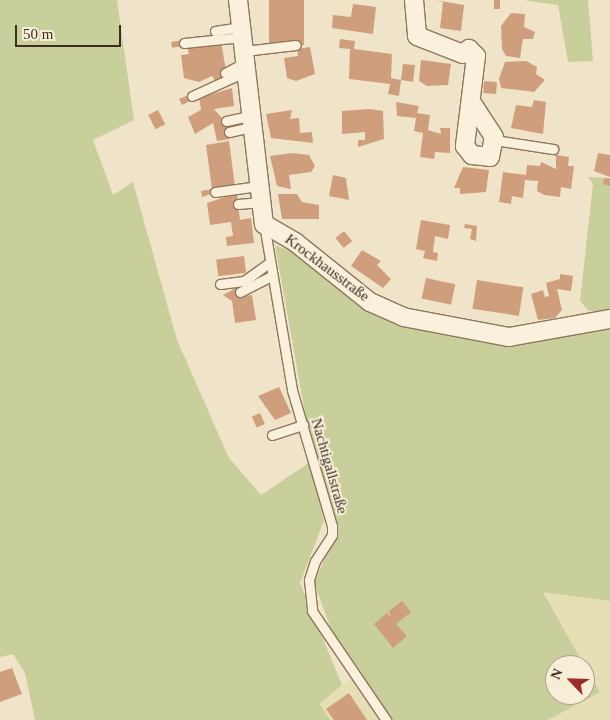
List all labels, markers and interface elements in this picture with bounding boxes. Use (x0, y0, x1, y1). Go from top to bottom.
scale bar (18, 15, 124, 47)
text: 50 m (23, 26, 53, 42)
street label: Krockhausstraße (281, 230, 373, 306)
street label: Nachtigallstraße (307, 416, 351, 516)
north arrow (545, 655, 595, 705)
text: N (548, 666, 566, 682)

